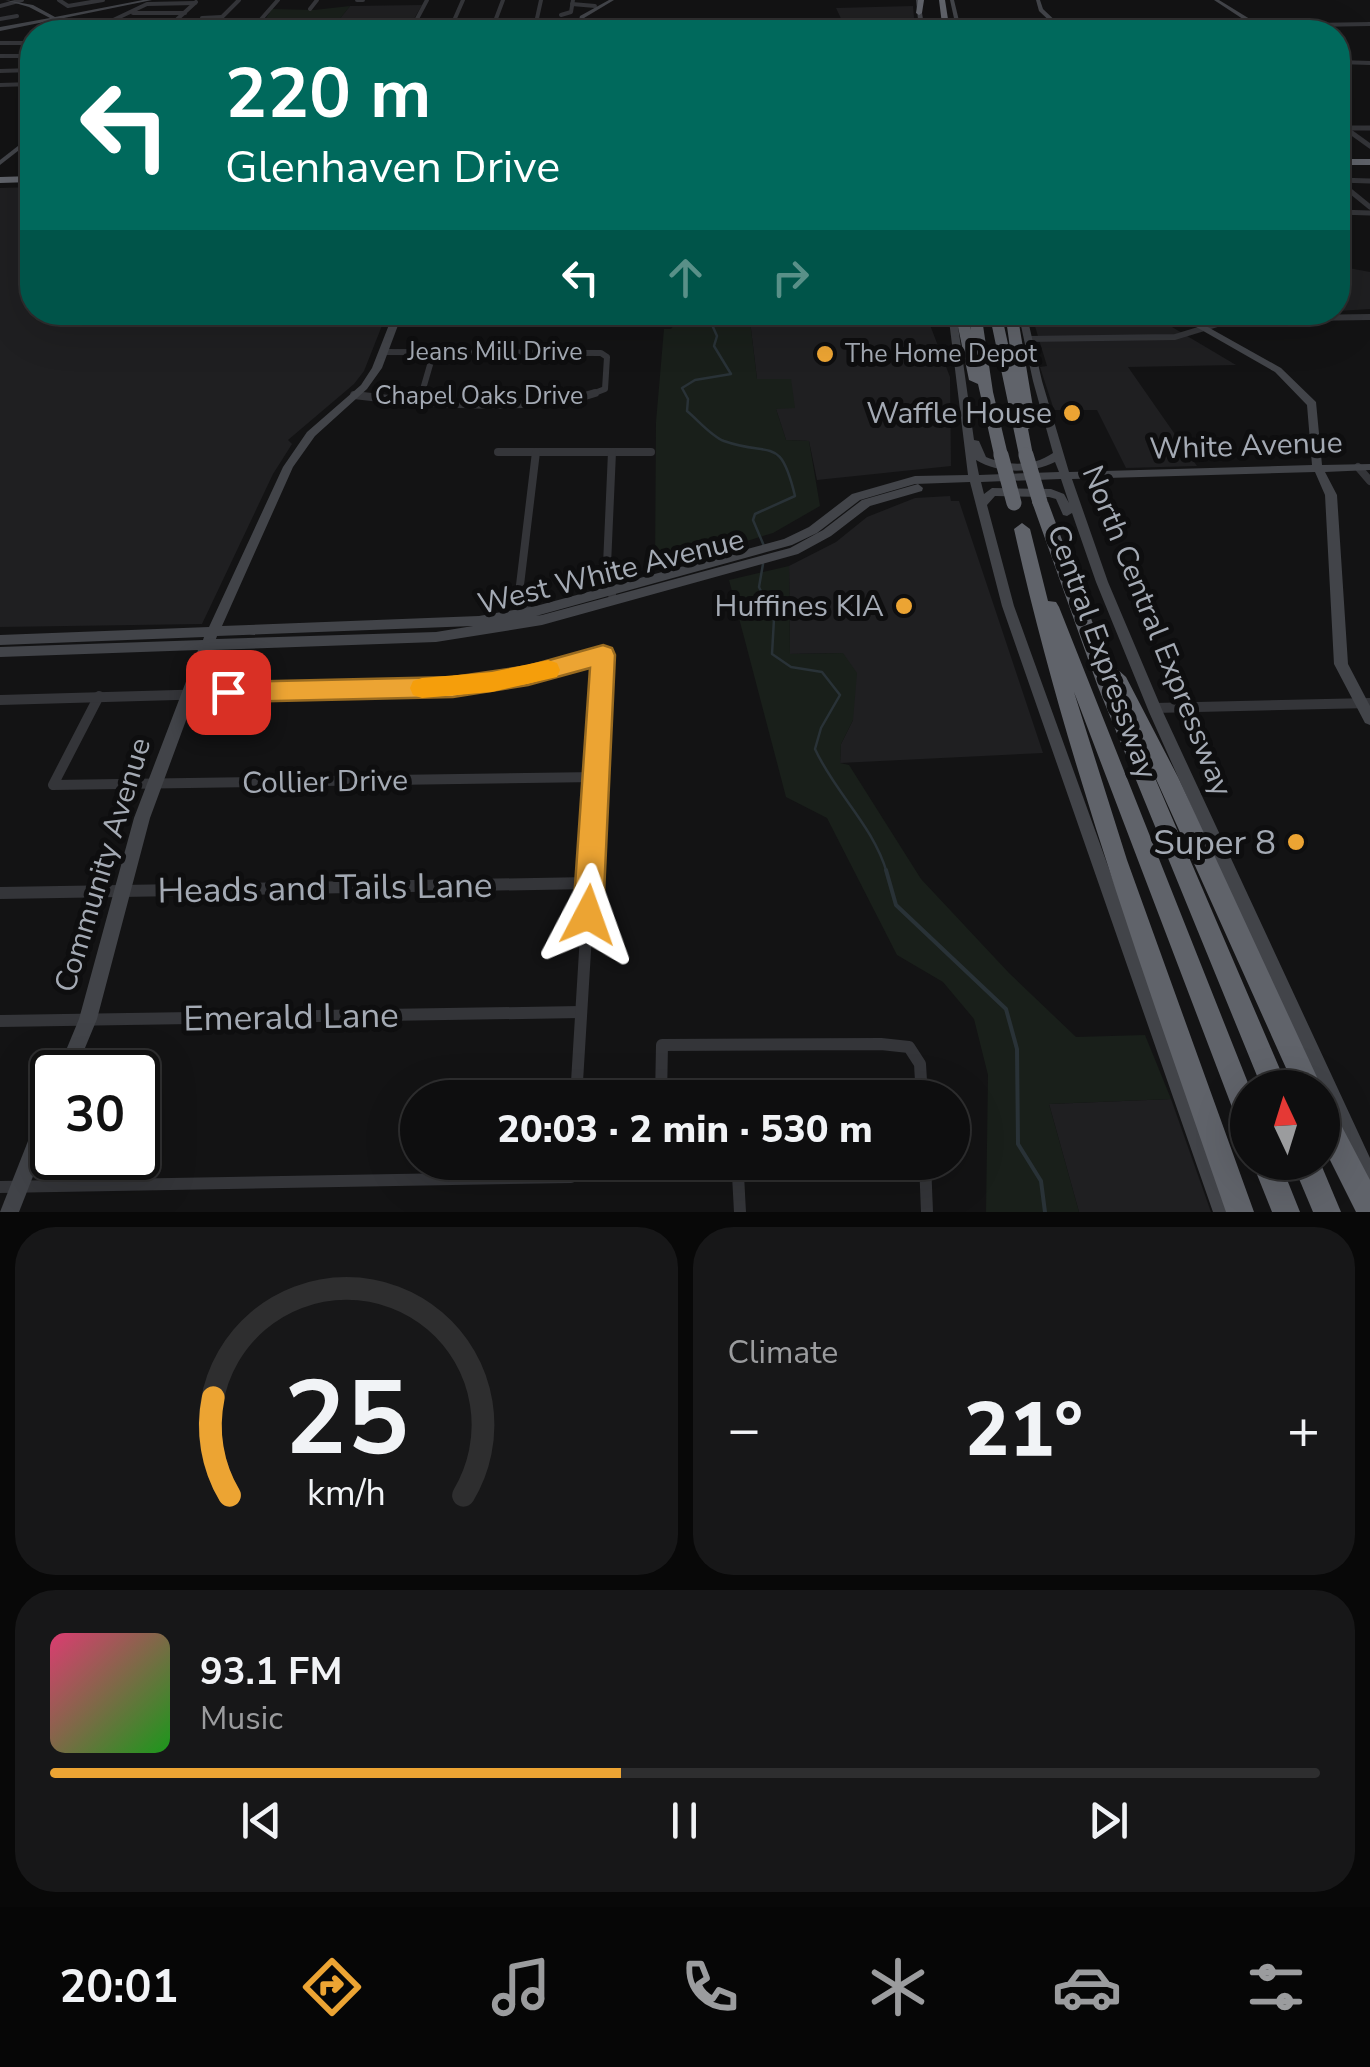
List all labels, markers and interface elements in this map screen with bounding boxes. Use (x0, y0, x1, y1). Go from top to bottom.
text: 220 m (225, 46, 431, 142)
icon: left (60, 60, 190, 190)
text: Glenhaven Drive (225, 137, 560, 198)
icon: left (553, 250, 608, 305)
icon: ahead (658, 250, 713, 305)
icon: right (763, 250, 818, 305)
street label: Jeans Mill Drive (407, 335, 583, 369)
place label: The Home Depot (845, 337, 1037, 371)
marker: The Home Depot (814, 343, 836, 365)
street label: Chapel Oaks Drive (375, 379, 583, 413)
place label: Waffle House (866, 393, 1052, 434)
marker: Waffle House (1061, 402, 1083, 424)
street label: White Avenue (1149, 422, 1343, 470)
street label: North Central Expressway (1074, 460, 1240, 802)
street label: West White Avenue (474, 519, 748, 625)
street label: Central Expressway (1039, 520, 1165, 784)
place label: Huffines KIA (715, 586, 884, 627)
marker: Huffines KIA (893, 595, 915, 617)
pin (186, 650, 271, 735)
icon: arrive (201, 665, 256, 720)
street label: Community Avenue (45, 733, 161, 997)
street label: Collier Drive (242, 760, 408, 804)
place label: Super 8 (1153, 819, 1276, 866)
marker: Super 8 (1285, 831, 1307, 853)
street label: Heads and Tails Lane (157, 862, 493, 914)
position arrow (536, 863, 640, 967)
street label: Emerald Lane (183, 992, 399, 1042)
speed limit sign: 30 (30, 1050, 160, 1180)
north arrow (1230, 1070, 1340, 1180)
map controls (1230, 1070, 1340, 1180)
text: 20:03 · 2 min · 530 m (497, 1104, 873, 1155)
text: Climate (728, 1331, 838, 1374)
text: 25 (284, 1348, 409, 1490)
text: 21° (964, 1379, 1083, 1481)
text: − (728, 1392, 761, 1467)
text: + (1287, 1392, 1320, 1467)
text: km/h (307, 1469, 386, 1518)
text: 93.1 FM (200, 1646, 342, 1697)
text: Music (200, 1697, 283, 1740)
icon: previous (234, 1793, 289, 1848)
icon: pause (657, 1793, 712, 1848)
icon: next (1081, 1793, 1136, 1848)
icon: directions (297, 1952, 367, 2022)
icon: music (486, 1952, 556, 2022)
icon: phone (675, 1952, 745, 2022)
icon: climate (863, 1952, 933, 2022)
icon: car (1052, 1952, 1122, 2022)
icon: filters (1241, 1952, 1311, 2022)
text: 20:01 (59, 1957, 179, 2018)

